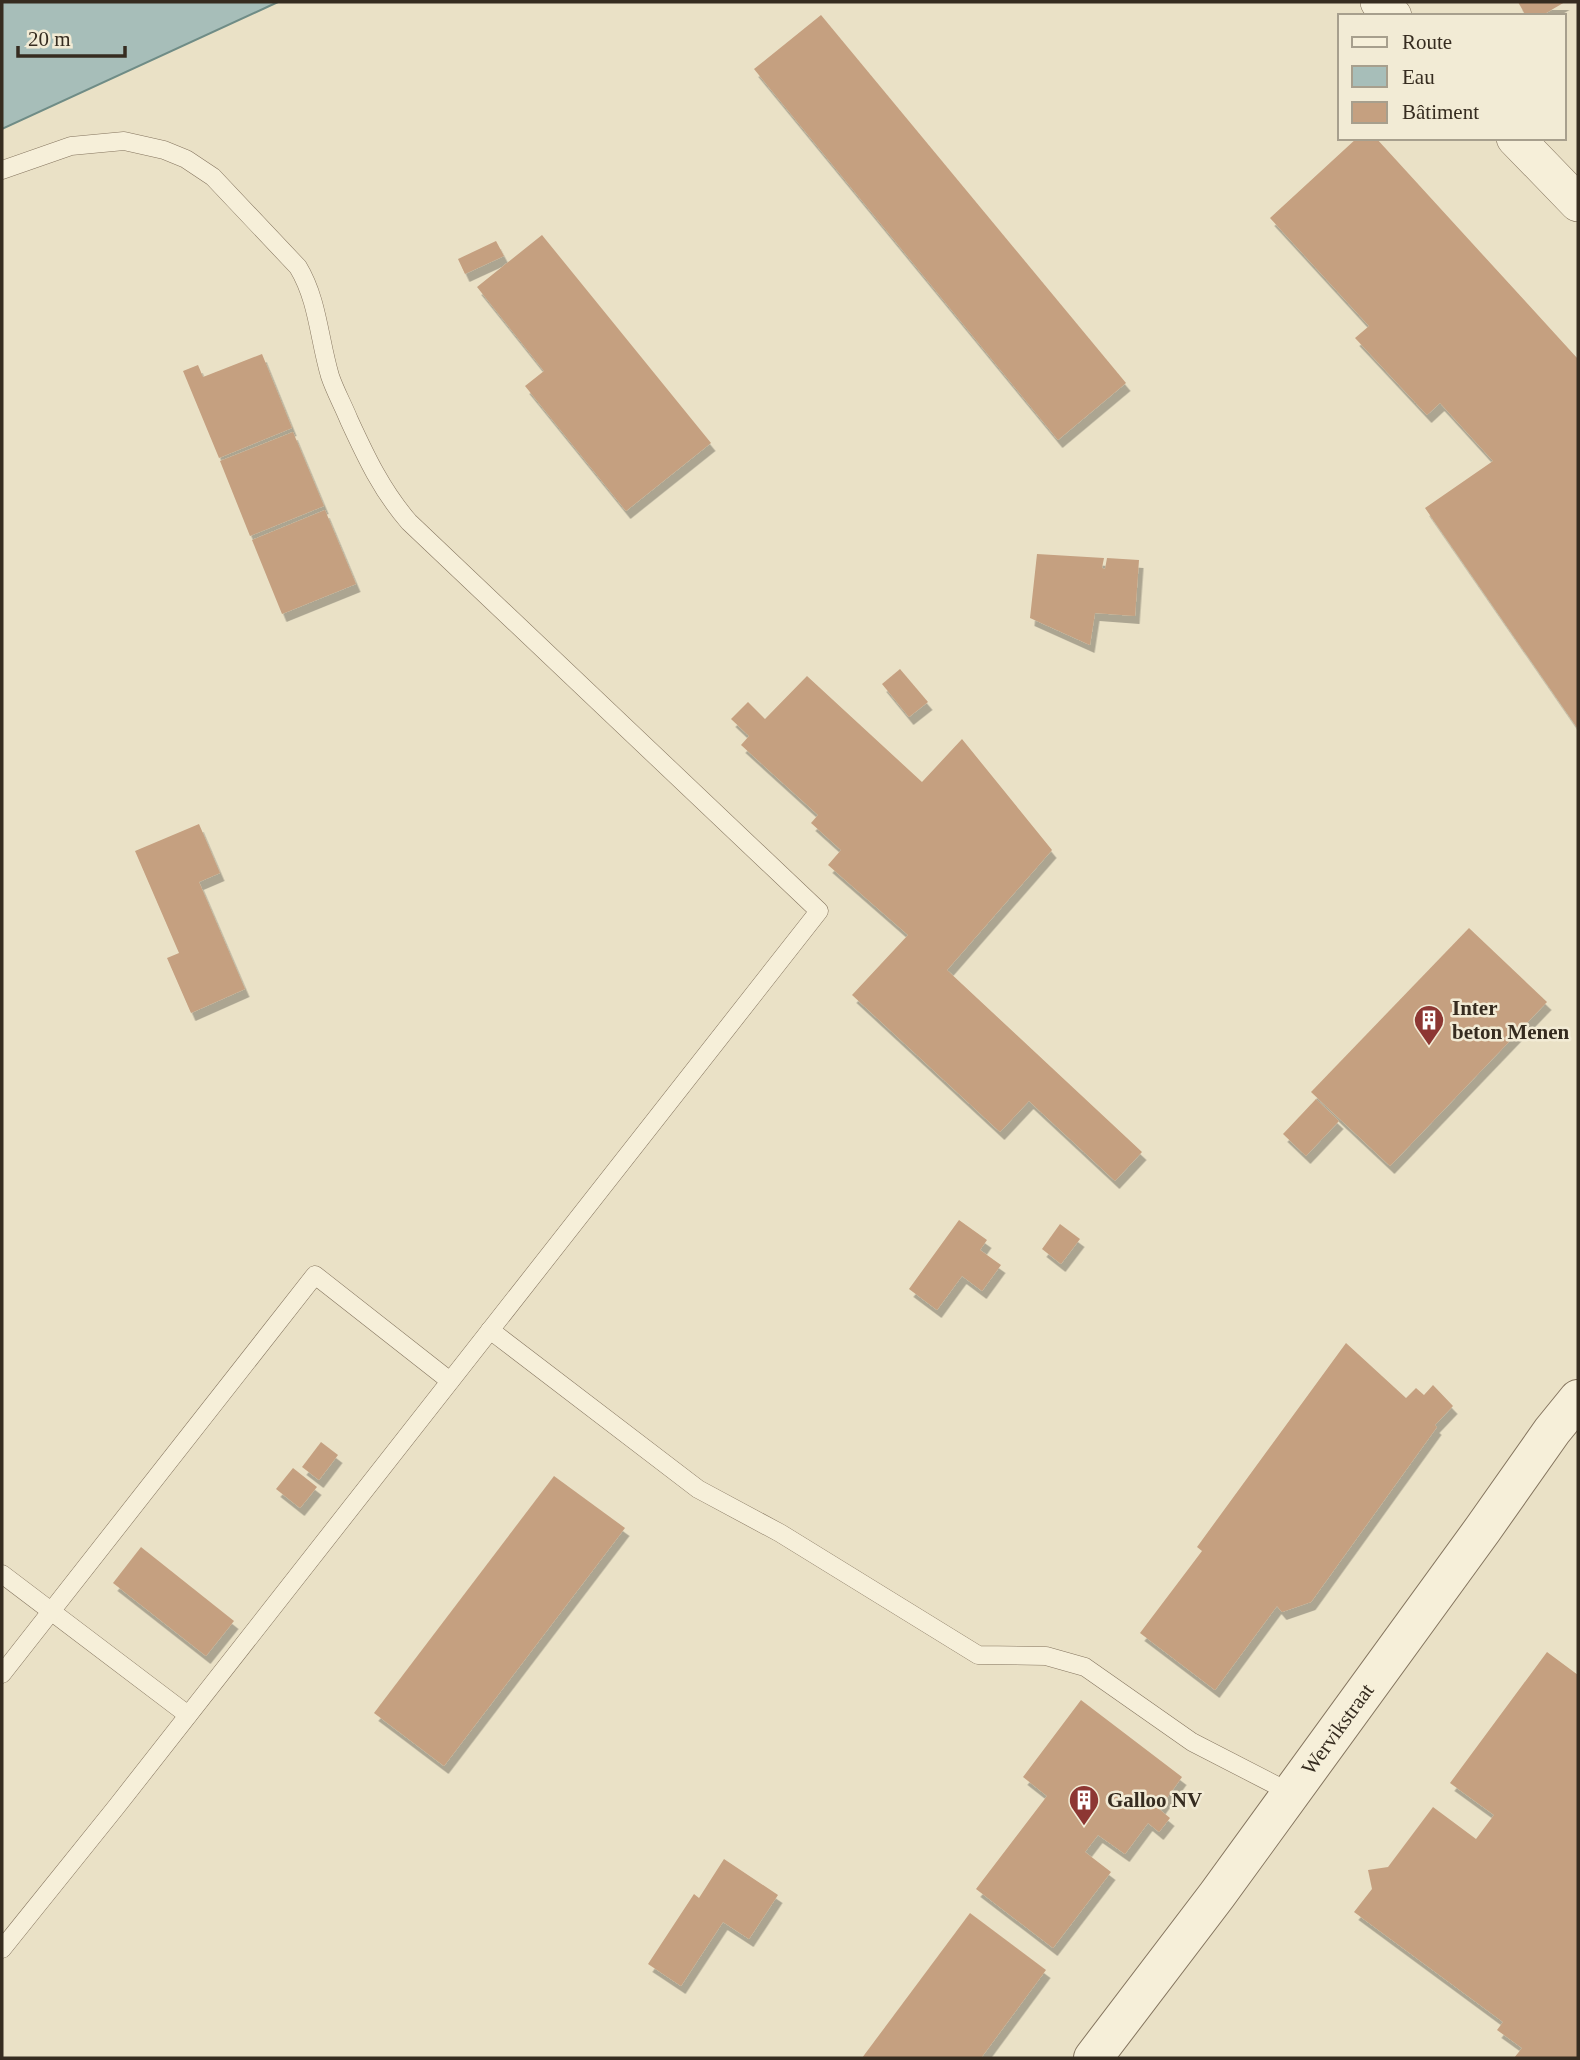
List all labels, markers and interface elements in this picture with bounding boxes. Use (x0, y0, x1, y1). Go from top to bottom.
scale bar (18, 14, 124, 58)
legend (1338, 14, 1566, 140)
text: 20 m (28, 27, 71, 51)
text: Route (1402, 30, 1452, 54)
text: Eau (1402, 65, 1435, 89)
text: Bâtiment (1402, 100, 1479, 124)
place label: Inter beton Menen (1452, 996, 1570, 1044)
building icon: Inter beton Menen (1412, 1003, 1446, 1047)
street label: Wervikstraat (1297, 1679, 1379, 1779)
building icon: Galloo NV (1067, 1783, 1101, 1827)
place label: Galloo NV (1107, 1788, 1202, 1812)

